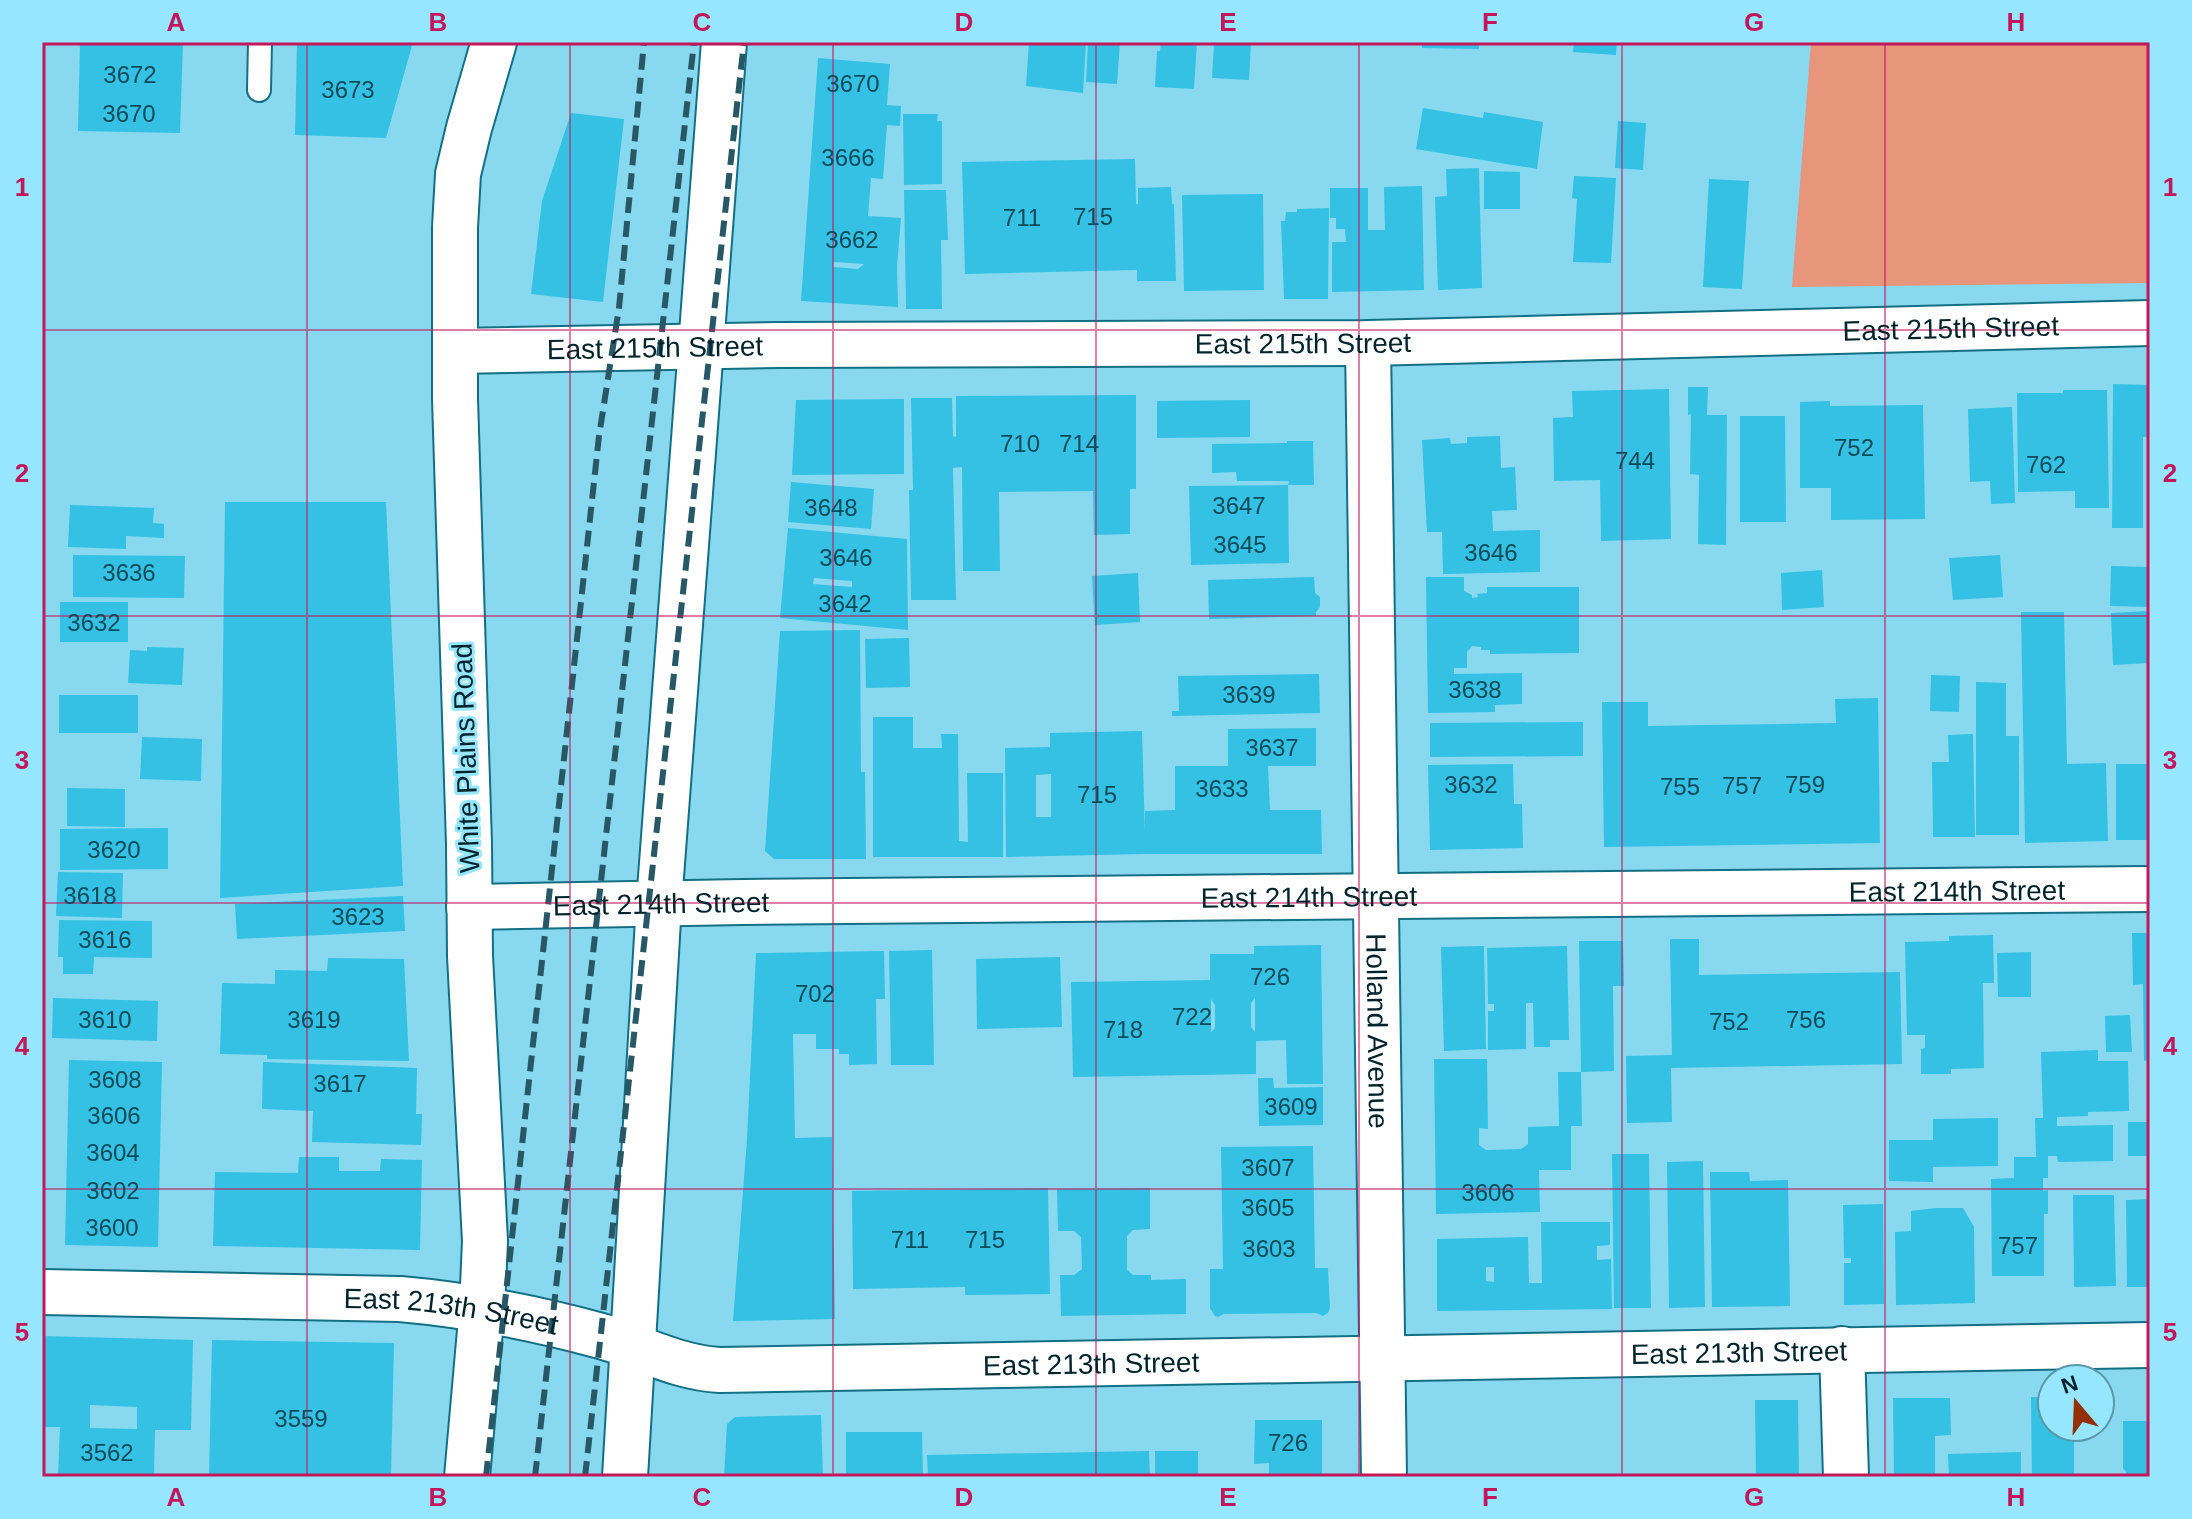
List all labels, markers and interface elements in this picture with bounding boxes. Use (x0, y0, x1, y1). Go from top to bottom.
text: A (167, 7, 186, 37)
text: B (429, 7, 447, 37)
text: C (693, 7, 712, 37)
text: D (955, 7, 973, 37)
text: E (1219, 7, 1237, 37)
text: F (1482, 7, 1498, 37)
text: G (1744, 7, 1764, 37)
text: H (2007, 7, 2025, 37)
house number: 3672 (103, 61, 157, 88)
house number: 3670 (826, 70, 880, 97)
house number: 3673 (321, 76, 375, 103)
house number: 3670 (102, 100, 156, 127)
house number: 3666 (821, 144, 875, 171)
text: 1 (15, 172, 29, 202)
text: 1 (2163, 172, 2177, 202)
house number: 715 (1073, 203, 1113, 230)
house number: 711 (1003, 204, 1041, 231)
house number: 3662 (825, 226, 879, 253)
street label: East 215th Street (1842, 310, 2060, 346)
street label: East 215th Street (1195, 326, 1412, 359)
street label: East 215th Street (546, 330, 764, 365)
house number: 710 (1000, 430, 1040, 457)
house number: 714 (1059, 430, 1099, 457)
house number: 752 (1834, 434, 1874, 461)
house number: 744 (1615, 447, 1655, 474)
house number: 762 (2026, 451, 2066, 478)
text: 2 (15, 458, 29, 488)
text: 2 (2163, 458, 2177, 488)
house number: 3647 (1212, 492, 1266, 519)
house number: 3648 (804, 494, 858, 521)
house number: 3645 (1213, 531, 1267, 558)
house number: 3646 (1464, 539, 1518, 566)
house number: 3646 (819, 544, 873, 571)
house number: 3636 (102, 559, 156, 586)
house number: 3642 (818, 590, 872, 617)
house number: 3632 (67, 609, 121, 636)
street label: White Plains Road (446, 642, 486, 874)
house number: 3638 (1448, 676, 1502, 703)
house number: 3639 (1222, 681, 1276, 708)
house number: 3637 (1245, 734, 1299, 761)
text: 3 (15, 745, 29, 775)
text: 3 (2163, 745, 2177, 775)
house number: 3632 (1444, 771, 1498, 798)
house number: 759 (1785, 771, 1825, 798)
house number: 757 (1722, 772, 1762, 799)
house number: 755 (1660, 773, 1700, 800)
house number: 3633 (1195, 775, 1249, 802)
house number: 715 (1077, 781, 1117, 808)
house number: 3620 (87, 836, 141, 863)
street label: East 214th Street (1849, 874, 2065, 907)
street label: East 214th Street (1201, 880, 1418, 913)
house number: 3618 (63, 882, 117, 909)
street label: East 214th Street (552, 886, 770, 921)
house number: 3623 (331, 903, 385, 930)
house number: 3616 (78, 926, 132, 953)
street label: Holland Avenue (1361, 933, 1395, 1129)
house number: 726 (1250, 963, 1290, 990)
house number: 702 (795, 980, 835, 1007)
house number: 722 (1172, 1003, 1212, 1030)
house number: 3610 (78, 1006, 132, 1033)
house number: 3619 (287, 1006, 341, 1033)
house number: 756 (1786, 1006, 1826, 1033)
house number: 752 (1709, 1008, 1749, 1035)
house number: 718 (1103, 1016, 1143, 1043)
text: 4 (15, 1031, 30, 1061)
text: 4 (2163, 1031, 2178, 1061)
house number: 3608 (88, 1066, 142, 1093)
house number: 3617 (313, 1070, 367, 1097)
house number: 3609 (1264, 1093, 1318, 1120)
house number: 3606 (87, 1102, 141, 1129)
house number: 3604 (86, 1139, 140, 1166)
house number: 3607 (1241, 1154, 1295, 1181)
house number: 3602 (86, 1177, 140, 1204)
house number: 3606 (1461, 1179, 1515, 1206)
house number: 3605 (1241, 1194, 1295, 1221)
house number: 3600 (85, 1214, 139, 1241)
house number: 711 (891, 1226, 929, 1253)
house number: 715 (965, 1226, 1005, 1253)
house number: 757 (1998, 1232, 2038, 1259)
house number: 3603 (1242, 1235, 1296, 1262)
street label: East 213th Street (343, 1282, 562, 1340)
text: 5 (15, 1317, 29, 1347)
text: 5 (2163, 1317, 2177, 1347)
street label: East 213th Street (1630, 1335, 1848, 1370)
street label: East 213th Street (983, 1346, 1200, 1381)
north arrow (2036, 1363, 2116, 1443)
text: N (2058, 1370, 2081, 1399)
house number: 3559 (274, 1405, 328, 1432)
house number: 726 (1268, 1429, 1308, 1456)
house number: 3562 (80, 1439, 134, 1466)
text: A (167, 1482, 186, 1512)
text: B (429, 1482, 447, 1512)
text: C (693, 1482, 712, 1512)
text: D (955, 1482, 973, 1512)
text: E (1219, 1482, 1237, 1512)
text: F (1482, 1482, 1498, 1512)
text: G (1744, 1482, 1764, 1512)
text: H (2007, 1482, 2025, 1512)

